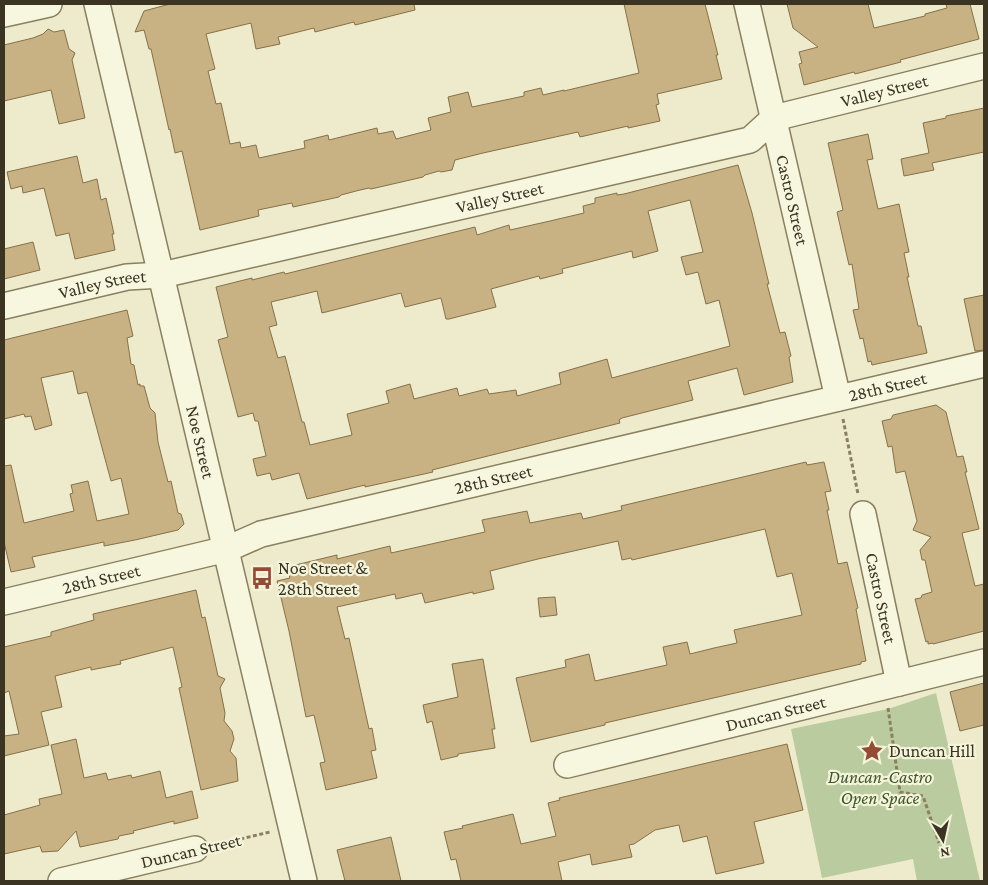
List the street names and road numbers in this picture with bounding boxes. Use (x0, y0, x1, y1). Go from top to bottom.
street label: Valley Street (839, 70, 931, 111)
street label: Castro Street (772, 153, 813, 248)
street label: Valley Street (454, 178, 546, 217)
street label: Valley Street (57, 266, 148, 303)
street label: 28th Street (847, 368, 929, 406)
street label: Noe Street (182, 404, 219, 481)
street label: 28th Street (452, 460, 535, 498)
street label: Castro Street (862, 551, 901, 646)
street label: 28th Street (60, 560, 143, 598)
street label: Duncan Street (724, 691, 829, 735)
street label: Duncan Street (139, 830, 244, 872)

